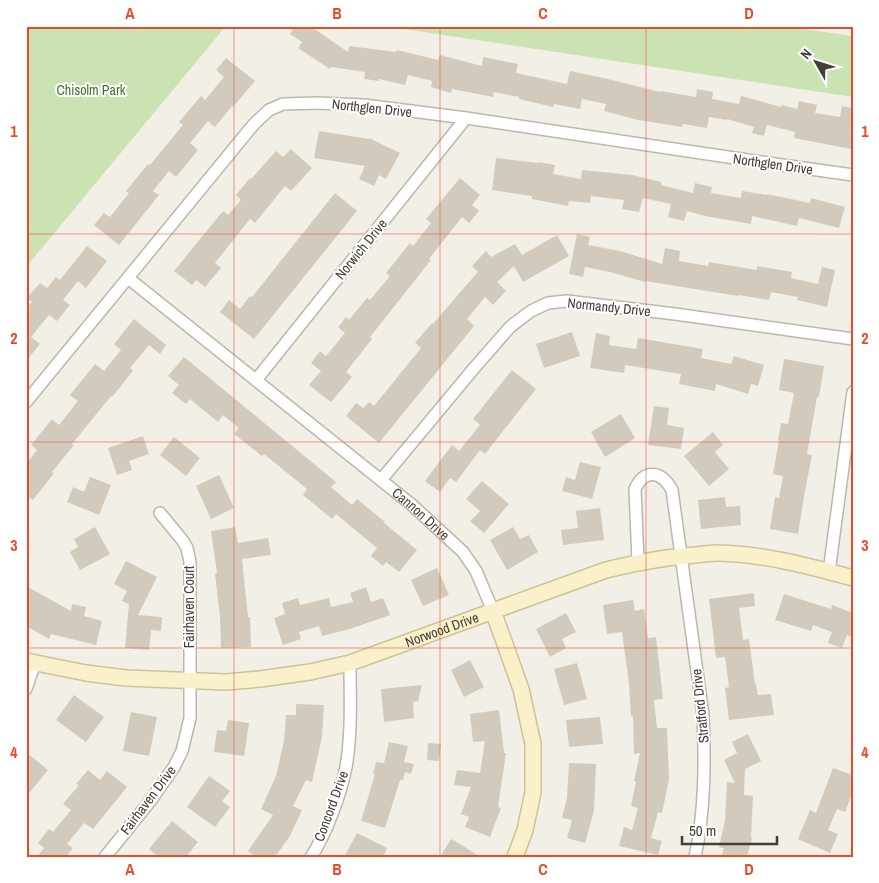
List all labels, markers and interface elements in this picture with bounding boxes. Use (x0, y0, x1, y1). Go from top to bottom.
text: A (125, 2, 135, 24)
text: B (332, 2, 342, 24)
text: C (538, 2, 548, 24)
text: D (744, 2, 754, 24)
north arrow (792, 38, 842, 88)
text: N (796, 45, 816, 63)
park label: Chisolm Park (57, 81, 126, 99)
street label: Northglen Drive (331, 95, 413, 121)
text: 1 (10, 120, 18, 142)
text: 1 (861, 120, 869, 142)
street label: Northglen Drive (732, 149, 814, 179)
street label: Norwich Drive (331, 215, 391, 283)
street label: Normandy Drive (566, 294, 652, 320)
text: 2 (10, 327, 18, 349)
text: 2 (861, 327, 869, 349)
street label: Cannon Drive (388, 484, 453, 544)
text: 3 (10, 534, 18, 556)
text: 3 (861, 534, 869, 556)
street label: Fairhaven Court (180, 566, 198, 648)
street label: Norwood Drive (403, 608, 481, 651)
street label: Stratford Drive (687, 668, 713, 744)
text: 4 (10, 741, 18, 763)
text: 4 (861, 741, 869, 763)
street label: Fairhaven Drive (116, 762, 180, 838)
street label: Concord Drive (310, 768, 352, 844)
scale bar (682, 813, 776, 845)
text: 50 m (689, 820, 716, 841)
text: A (125, 858, 135, 880)
text: B (332, 858, 342, 880)
text: C (538, 858, 548, 880)
text: D (744, 858, 754, 880)

